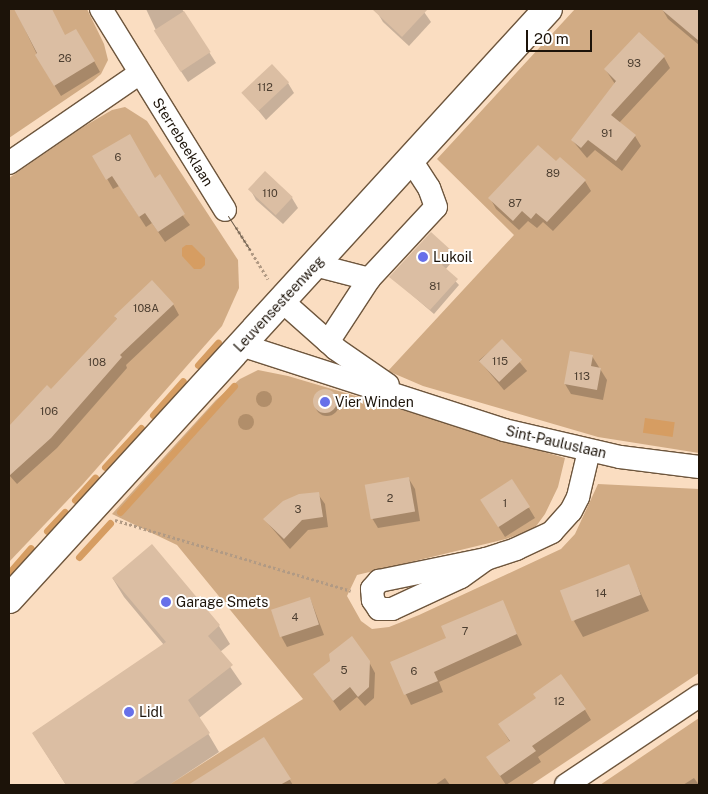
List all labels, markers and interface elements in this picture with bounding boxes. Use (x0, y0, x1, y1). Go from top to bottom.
scale bar (528, 20, 594, 52)
text: 20 m (534, 30, 569, 47)
house number: 26 (58, 51, 72, 65)
house number: 93 (627, 56, 641, 70)
house number: 112 (257, 80, 273, 94)
street label: Sterrebeeklaan (149, 95, 217, 189)
house number: 91 (601, 126, 613, 140)
house number: 6 (115, 150, 121, 164)
house number: 89 (546, 166, 560, 180)
house number: 110 (262, 186, 278, 200)
house number: 87 (508, 196, 522, 210)
place label: Lukoil (433, 249, 473, 265)
marker: Lukoil (417, 251, 429, 263)
street label: Leuvensesteenweg (230, 253, 328, 355)
house number: 81 (429, 279, 441, 293)
house number: 108A (133, 301, 159, 315)
house number: 115 (492, 354, 508, 368)
house number: 108 (88, 355, 106, 369)
house number: 113 (574, 369, 590, 383)
place label: Vier Winden (335, 394, 414, 410)
marker: Vier Winden (319, 396, 331, 408)
house number: 106 (40, 404, 58, 418)
street label: Sint-Pauluslaan (504, 422, 608, 462)
house number: 2 (387, 491, 393, 505)
house number: 1 (503, 496, 507, 510)
house number: 3 (295, 502, 301, 516)
house number: 14 (595, 586, 607, 600)
place label: Garage Smets (176, 594, 268, 610)
marker: Garage Smets (160, 596, 172, 608)
house number: 4 (292, 610, 298, 624)
house number: 7 (462, 624, 468, 638)
house number: 5 (340, 663, 348, 677)
house number: 6 (411, 664, 417, 678)
house number: 12 (553, 694, 565, 708)
place label: Lidl (139, 704, 163, 720)
marker: Lidl (123, 706, 135, 718)

